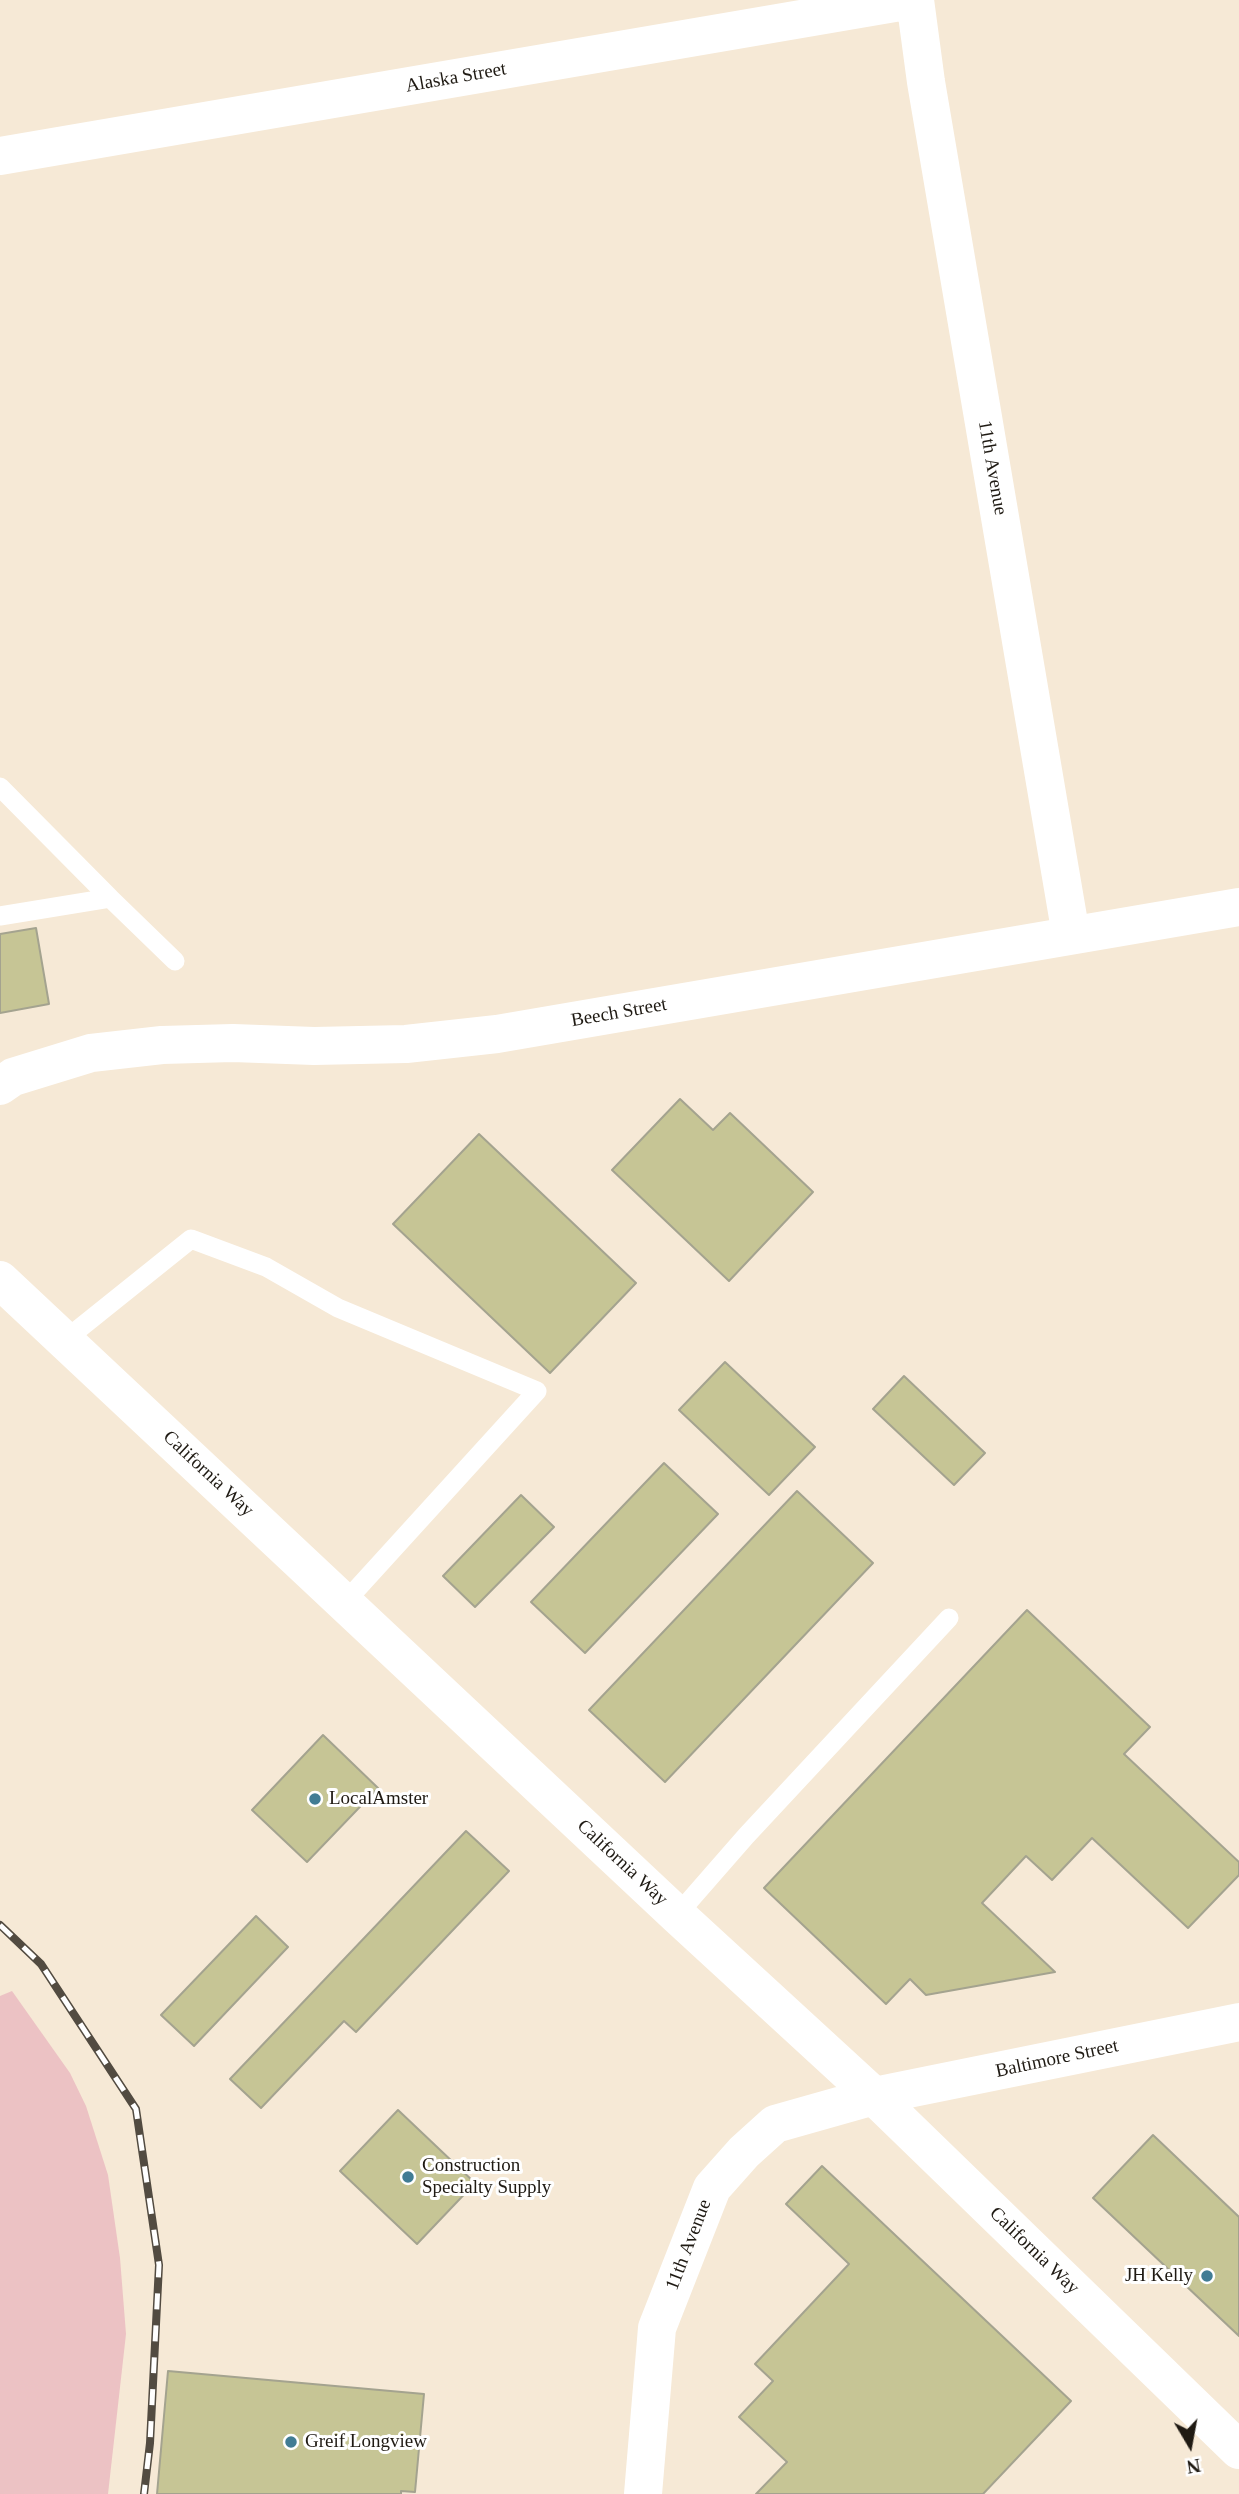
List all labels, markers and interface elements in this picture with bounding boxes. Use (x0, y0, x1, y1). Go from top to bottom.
street label: Alaska Street (404, 58, 508, 98)
street label: 11th Avenue (972, 419, 1012, 517)
street label: Beech Street (569, 993, 669, 1033)
street label: California Way (158, 1426, 258, 1522)
place label: LocalAmster (329, 1788, 428, 1810)
marker: LocalAmster (307, 1791, 323, 1807)
street label: California Way (572, 1815, 672, 1911)
street label: Baltimore Street (993, 2035, 1121, 2083)
place label: Construction Specialty Supply (422, 2155, 551, 2199)
marker: Construction Specialty Supply (400, 2169, 416, 2185)
street label: 11th Avenue (661, 2196, 717, 2294)
street label: California Way (984, 2202, 1084, 2300)
place label: JH Kelly (1125, 2265, 1193, 2287)
marker: JH Kelly (1199, 2268, 1215, 2284)
north arrow (1155, 2410, 1225, 2480)
place label: Greif Longview (305, 2431, 427, 2453)
marker: Greif Longview (283, 2434, 299, 2450)
text: N (1185, 2455, 1202, 2478)

